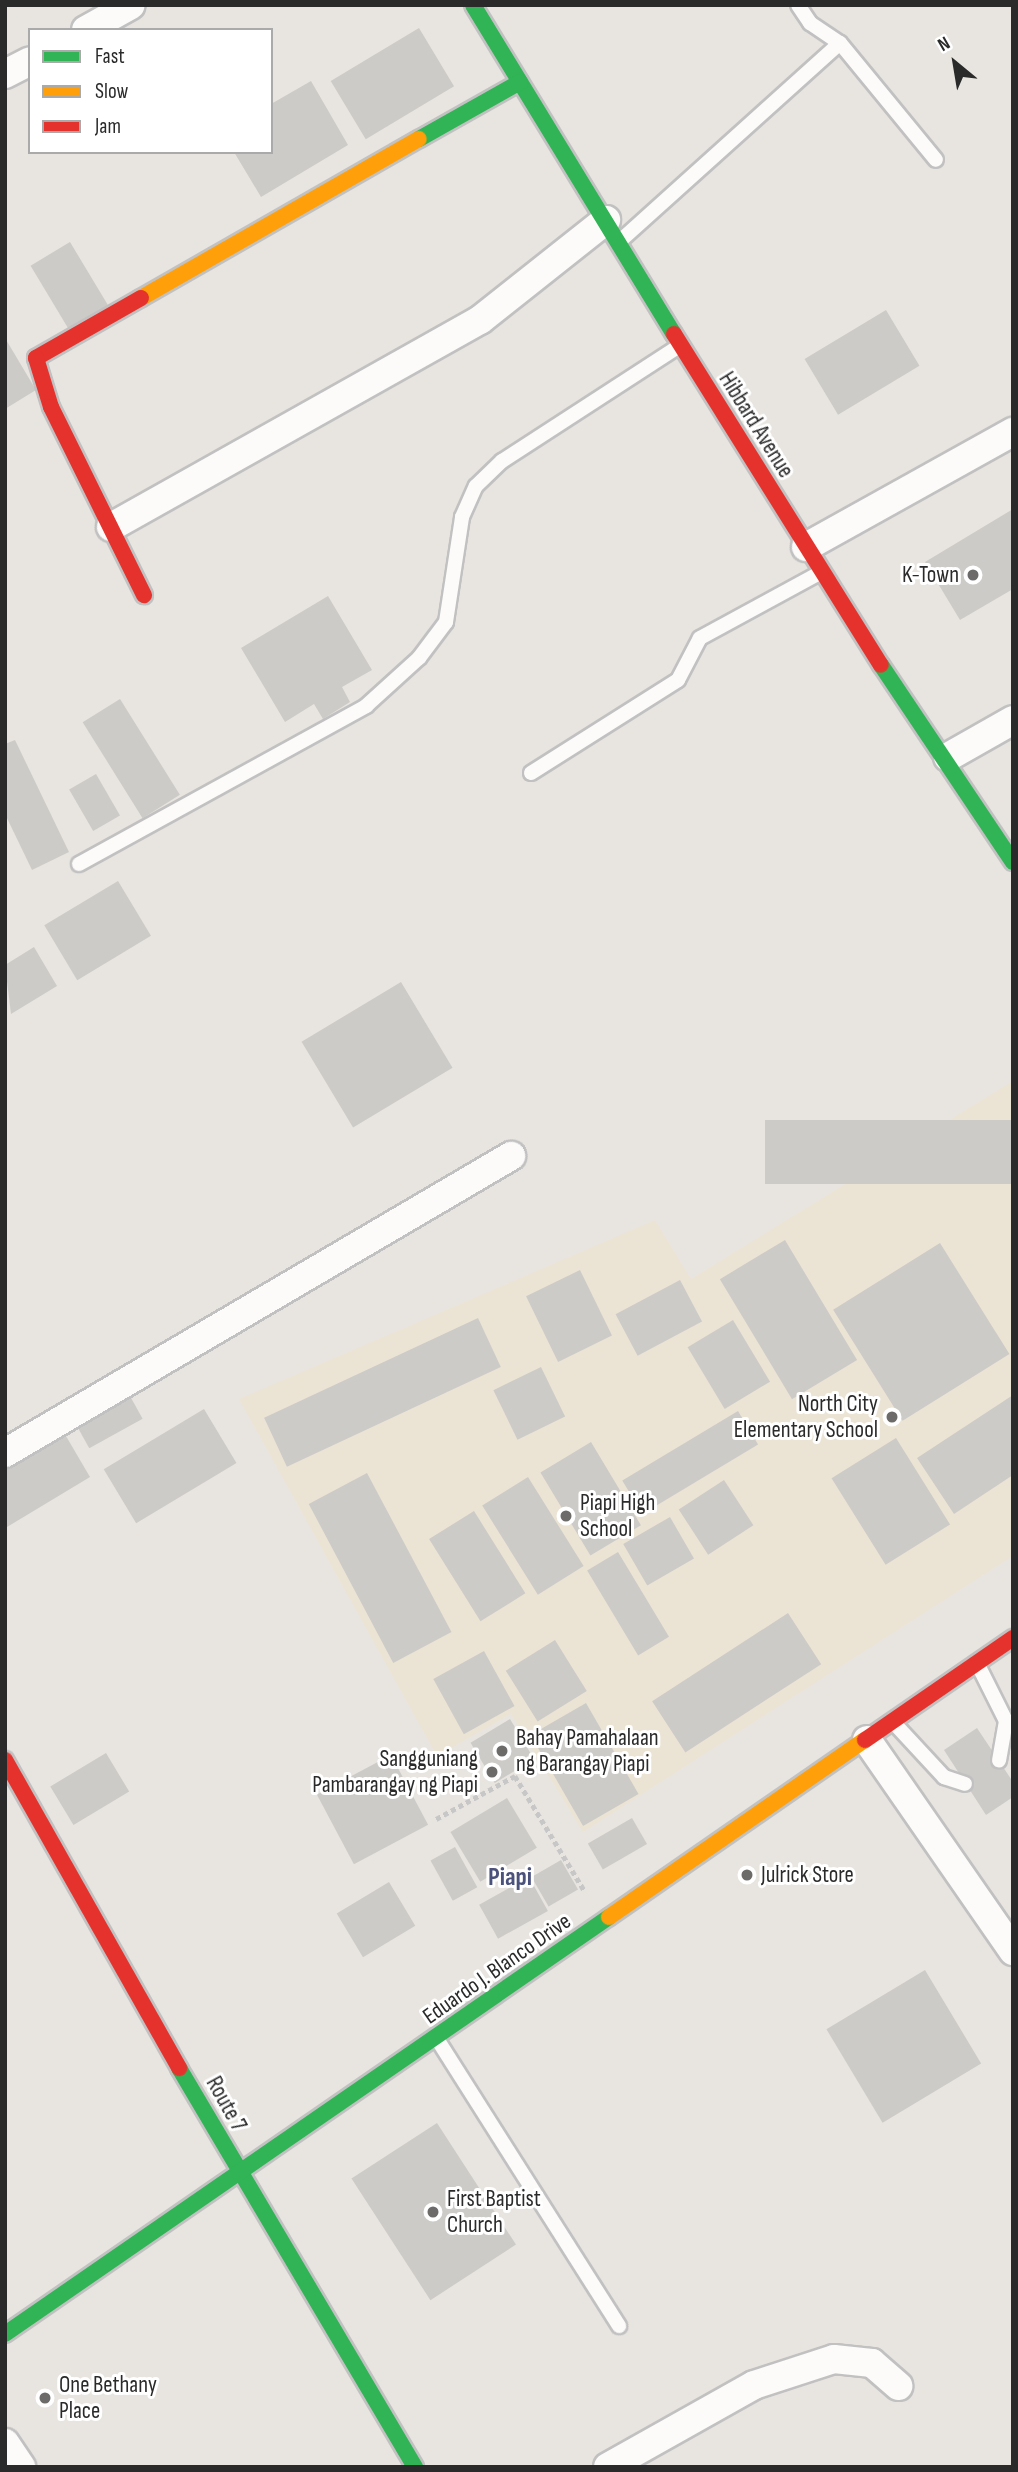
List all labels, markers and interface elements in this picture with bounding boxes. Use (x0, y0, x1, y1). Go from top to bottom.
legend (28, 28, 273, 154)
north arrow (920, 28, 990, 98)
text: N (934, 32, 954, 57)
text: Fast (95, 44, 125, 69)
text: Slow (95, 79, 128, 104)
text: Jam (95, 114, 121, 139)
street label: Hibbard Avenue (713, 367, 799, 483)
place label: K-Town (902, 561, 959, 589)
marker: K-Town (965, 567, 981, 583)
place label: North City Elementary School (734, 1390, 878, 1444)
marker: North City Elementary School (884, 1409, 900, 1425)
place label: Piapi High School (580, 1489, 655, 1543)
marker: Piapi High School (558, 1508, 574, 1524)
place label: Bahay Pamahalaan ng Barangay Piapi (516, 1724, 659, 1778)
marker: Bahay Pamahalaan ng Barangay Piapi (494, 1743, 510, 1759)
place label: Sangguniang Pambarangay ng Piapi (312, 1745, 478, 1799)
marker: Sangguniang Pambarangay ng Piapi (484, 1764, 500, 1780)
place label: Julrick Store (761, 1861, 854, 1889)
district label: Piapi (488, 1862, 532, 1894)
marker: Julrick Store (739, 1867, 755, 1883)
street label: Eduardo J. Blanco Drive (418, 1908, 576, 2030)
street label: Route 7 (200, 2072, 252, 2136)
place label: First Baptist Church (447, 2185, 541, 2239)
marker: First Baptist Church (425, 2204, 441, 2220)
place label: One Bethany Place (59, 2371, 157, 2425)
marker: One Bethany Place (37, 2390, 53, 2406)

